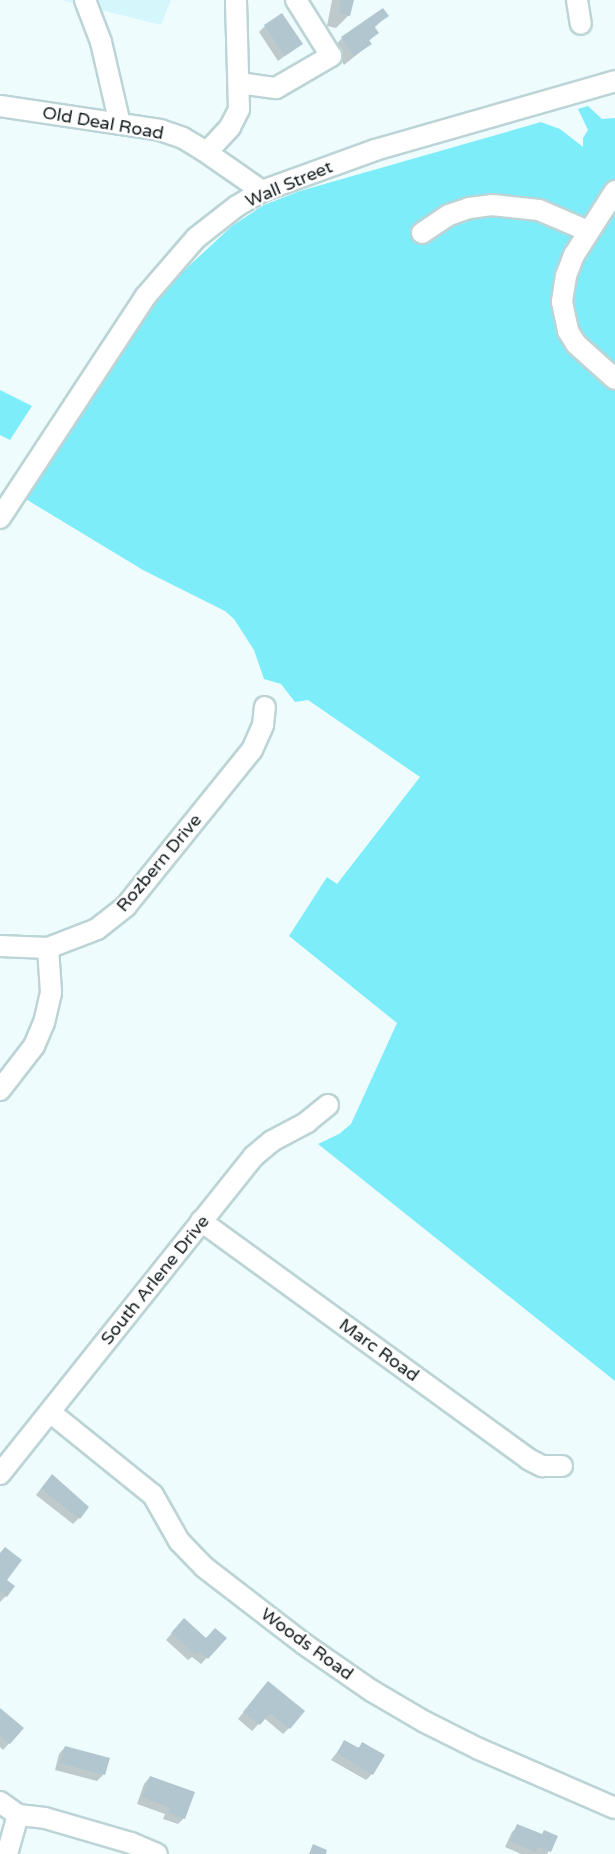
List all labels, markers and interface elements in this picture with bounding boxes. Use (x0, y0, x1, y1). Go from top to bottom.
street label: Old Deal Road (41, 102, 165, 144)
street label: Wall Street (242, 156, 336, 212)
street label: Rozbern Drive (112, 810, 206, 916)
street label: South Arlene Drive (96, 1211, 214, 1349)
street label: Marc Road (335, 1314, 423, 1386)
street label: Woods Road (256, 1603, 358, 1685)

